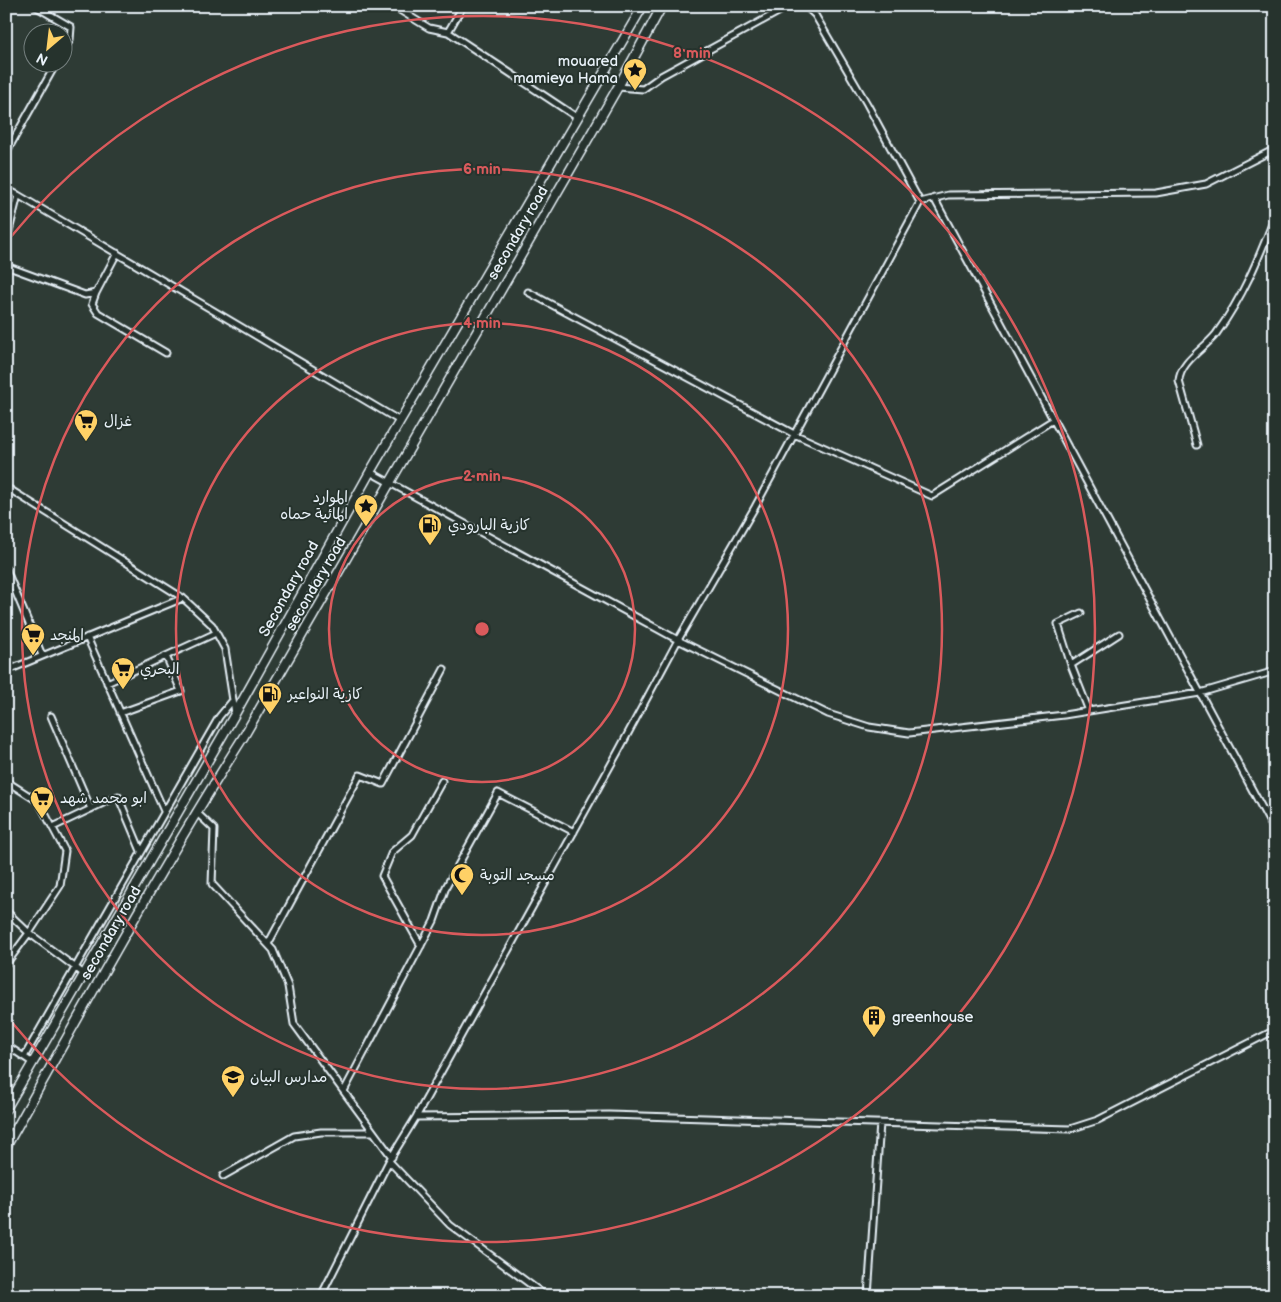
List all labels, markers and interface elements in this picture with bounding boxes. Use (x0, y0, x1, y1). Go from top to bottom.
north arrow (22, 22, 72, 72)
text: 8 min (673, 44, 711, 63)
text: N (33, 49, 51, 69)
place label: mouared mamieya Hama (513, 52, 618, 88)
place icon: mouared mamieya Hama (622, 57, 648, 91)
text: 6 min (463, 160, 501, 179)
street label: secondary road (483, 183, 553, 283)
text: 4 min (463, 314, 501, 333)
supermarket icon: غزال (73, 408, 99, 442)
place label: غزال (104, 412, 132, 431)
text: 2 min (463, 467, 501, 486)
place label: الموارد المائية حماه (280, 488, 348, 524)
place icon: الموارد المائية حماه (353, 493, 379, 527)
fuel station icon: كازية البارودي (417, 512, 443, 546)
place label: كازية البارودي (448, 516, 530, 536)
street label: secondary road (281, 534, 351, 634)
street label: Secondary road (255, 538, 323, 640)
centre of rings (473, 620, 491, 638)
supermarket icon: المنجد (20, 622, 46, 656)
place label: المنجد (50, 626, 84, 645)
supermarket icon: البحري (110, 656, 136, 690)
place label: البحري (140, 660, 179, 680)
fuel station icon: كازية النواعير (257, 681, 283, 715)
place label: كازية النواعير (286, 685, 362, 704)
supermarket icon: ابو محمد شهد (29, 785, 55, 819)
place label: ابو محمد شهد (60, 789, 147, 808)
mosque icon: مسجد التوبة (449, 862, 475, 896)
place label: مسجد التوبة (480, 866, 555, 885)
street label: secondary road (76, 883, 146, 983)
building icon: greenhouse (861, 1004, 887, 1038)
place label: greenhouse (892, 1008, 973, 1027)
school or university icon: مدارس البيان (220, 1064, 246, 1098)
place label: مدارس البيان (250, 1068, 327, 1087)

